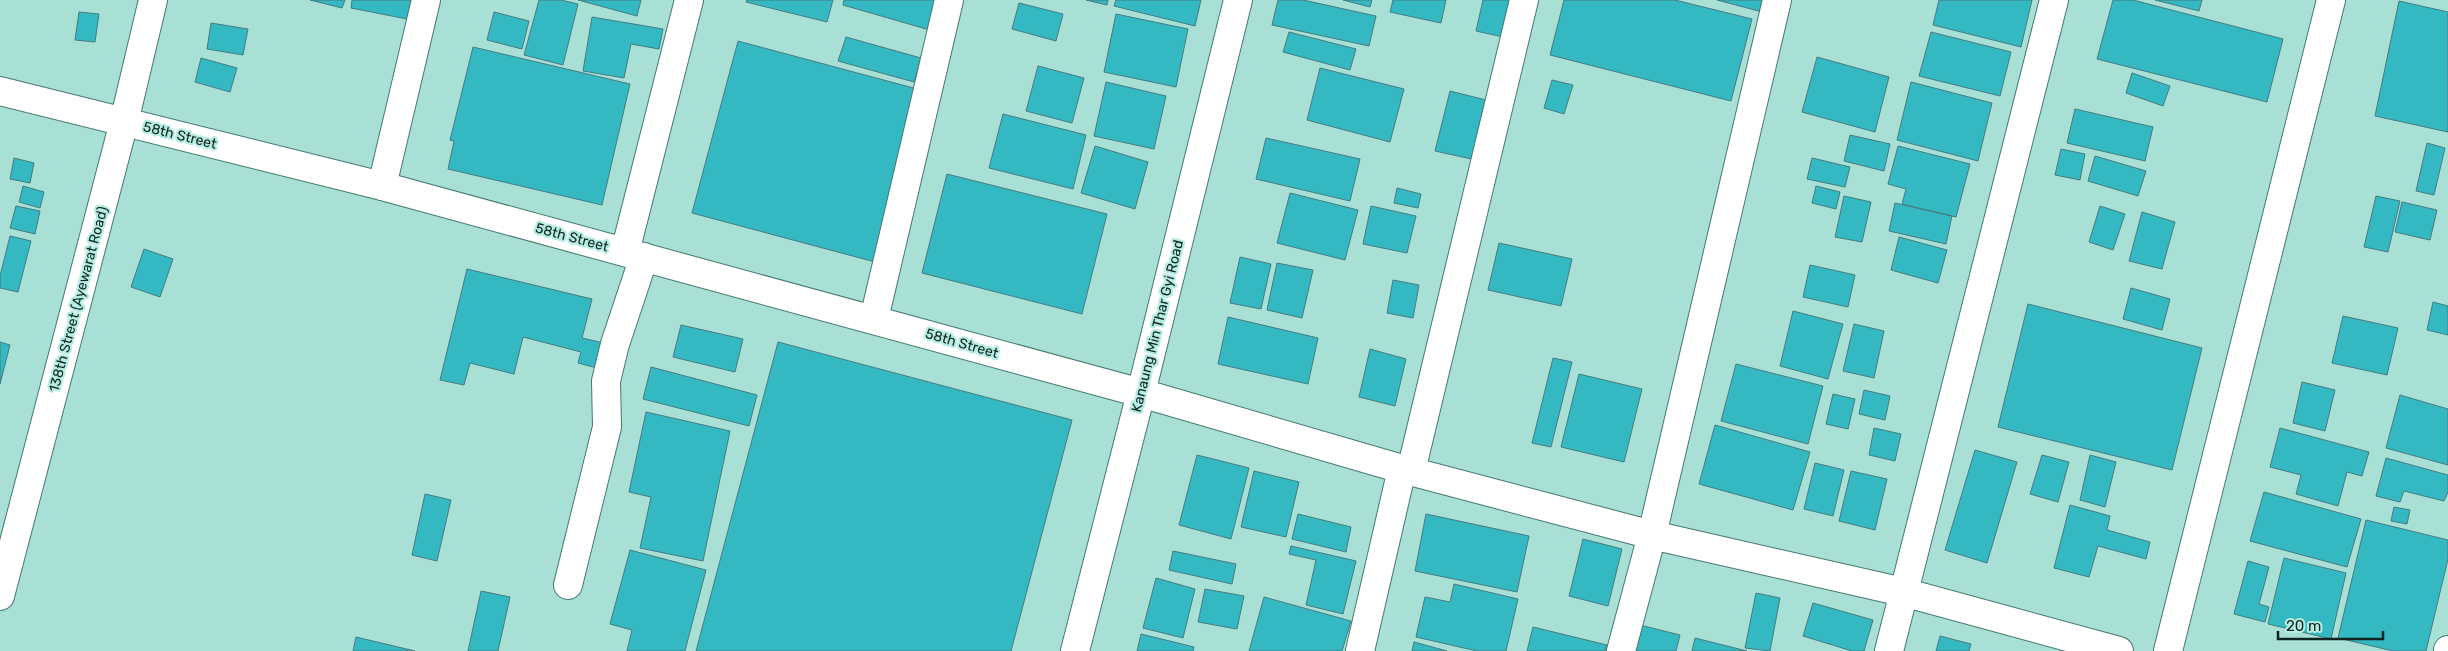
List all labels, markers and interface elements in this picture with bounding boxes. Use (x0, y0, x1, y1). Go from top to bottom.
street label: 58th Street (141, 118, 219, 153)
street label: 138th Street (Ayewarat Road) (45, 204, 111, 394)
street label: 58th Street (533, 220, 611, 256)
street label: Kanaung Min Thar Gyi Road (1128, 238, 1187, 414)
street label: 58th Street (923, 325, 1001, 362)
scale bar (2278, 608, 2383, 640)
text: 20 m (2286, 617, 2321, 635)

